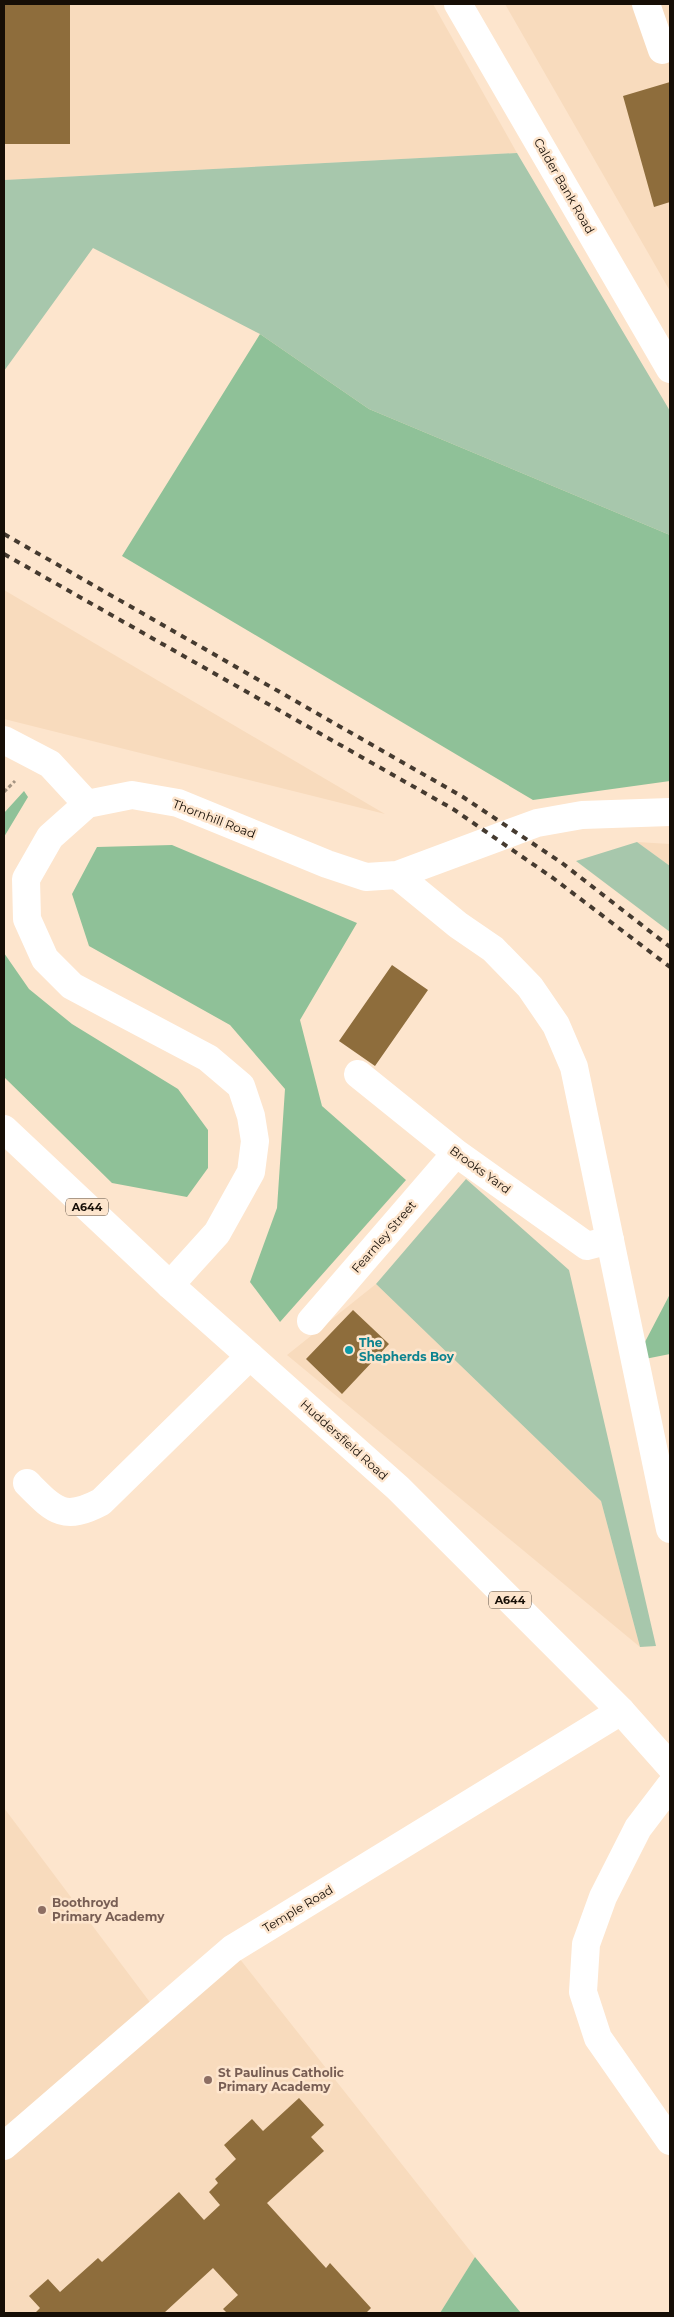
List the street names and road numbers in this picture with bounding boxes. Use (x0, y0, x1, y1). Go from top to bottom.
street label: Calder Bank Road (531, 135, 598, 236)
street label: Thornhill Road (171, 796, 258, 841)
street label: Brooks Yard (447, 1143, 514, 1197)
street label: Fearnley Street (348, 1197, 419, 1276)
road number: A644 (66, 1198, 108, 1216)
street label: Huddersfield Road (298, 1396, 391, 1483)
road number: A644 (489, 1592, 531, 1608)
street label: Temple Road (260, 1882, 336, 1935)

